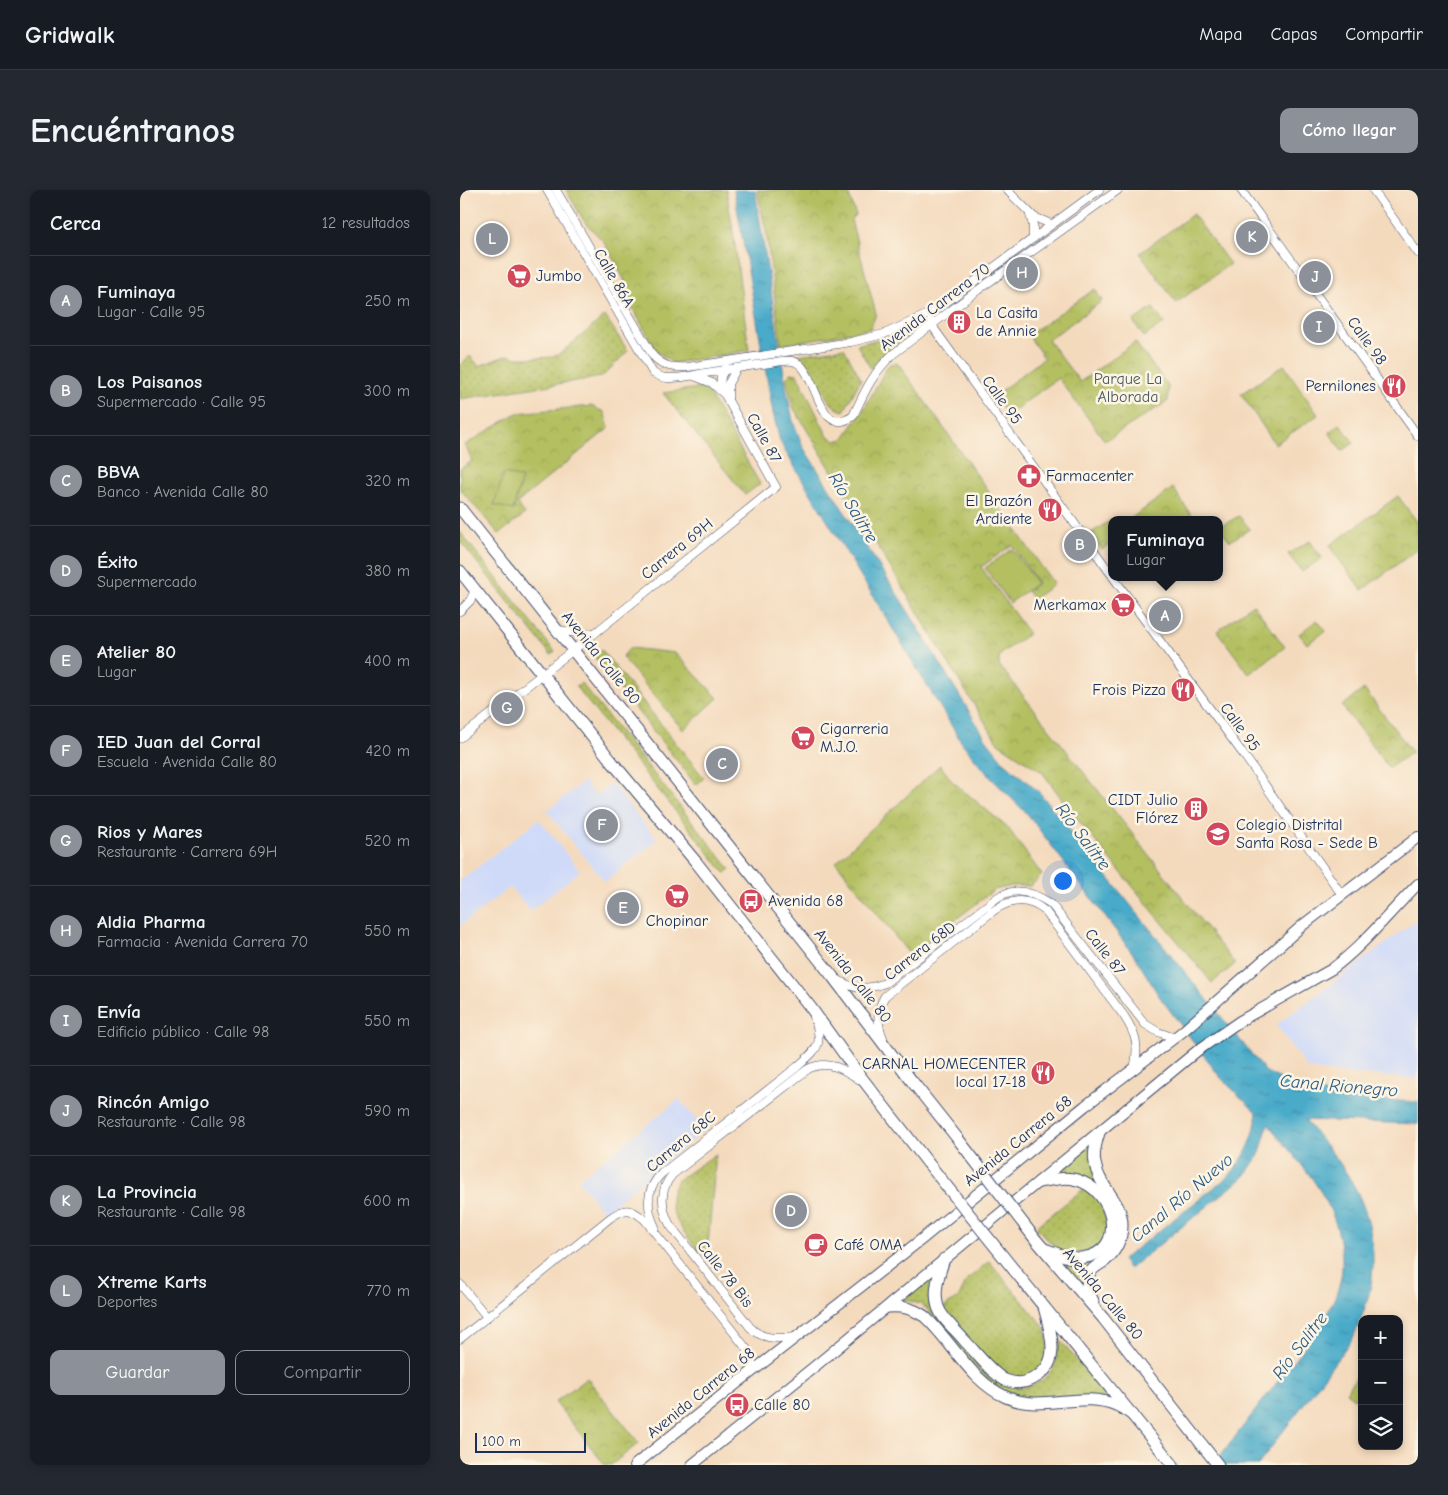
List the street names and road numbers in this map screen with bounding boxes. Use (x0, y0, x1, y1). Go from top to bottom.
street label: Calle 86A (590, 246, 638, 310)
street label: Avenida Carrera 70 (876, 260, 994, 354)
street label: Calle 98 (1343, 313, 1391, 369)
street label: Calle 95 (978, 372, 1026, 428)
street label: Calle 87 (743, 410, 785, 466)
street label: Carrera 69H (638, 515, 716, 583)
street label: Avenida Calle 80 (558, 608, 644, 708)
street label: Calle 95 (1216, 699, 1264, 755)
street label: Carrera 68D (881, 918, 959, 984)
street label: Avenida Calle 80 (811, 925, 895, 1027)
street label: Calle 87 (1081, 925, 1129, 979)
street label: Avenida Carrera 68 (961, 1092, 1075, 1190)
street label: Carrera 68C (643, 1108, 719, 1176)
street label: Calle 78 Bis (693, 1237, 757, 1311)
street label: Avenida Calle 80 (1059, 1244, 1147, 1344)
street label: Avenida Carrera 68 (644, 1344, 758, 1442)

